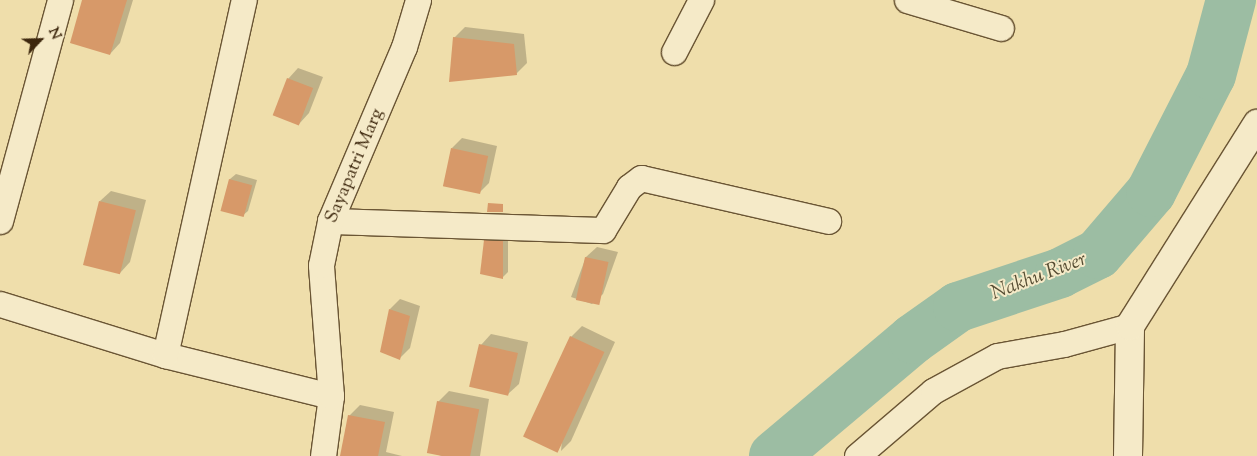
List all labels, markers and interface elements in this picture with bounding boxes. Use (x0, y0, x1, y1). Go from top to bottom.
north arrow (15, 15, 65, 65)
text: N (42, 25, 65, 43)
street label: Sayapatri Marg (321, 105, 389, 227)
water label: Nakhu River (988, 248, 1090, 306)

